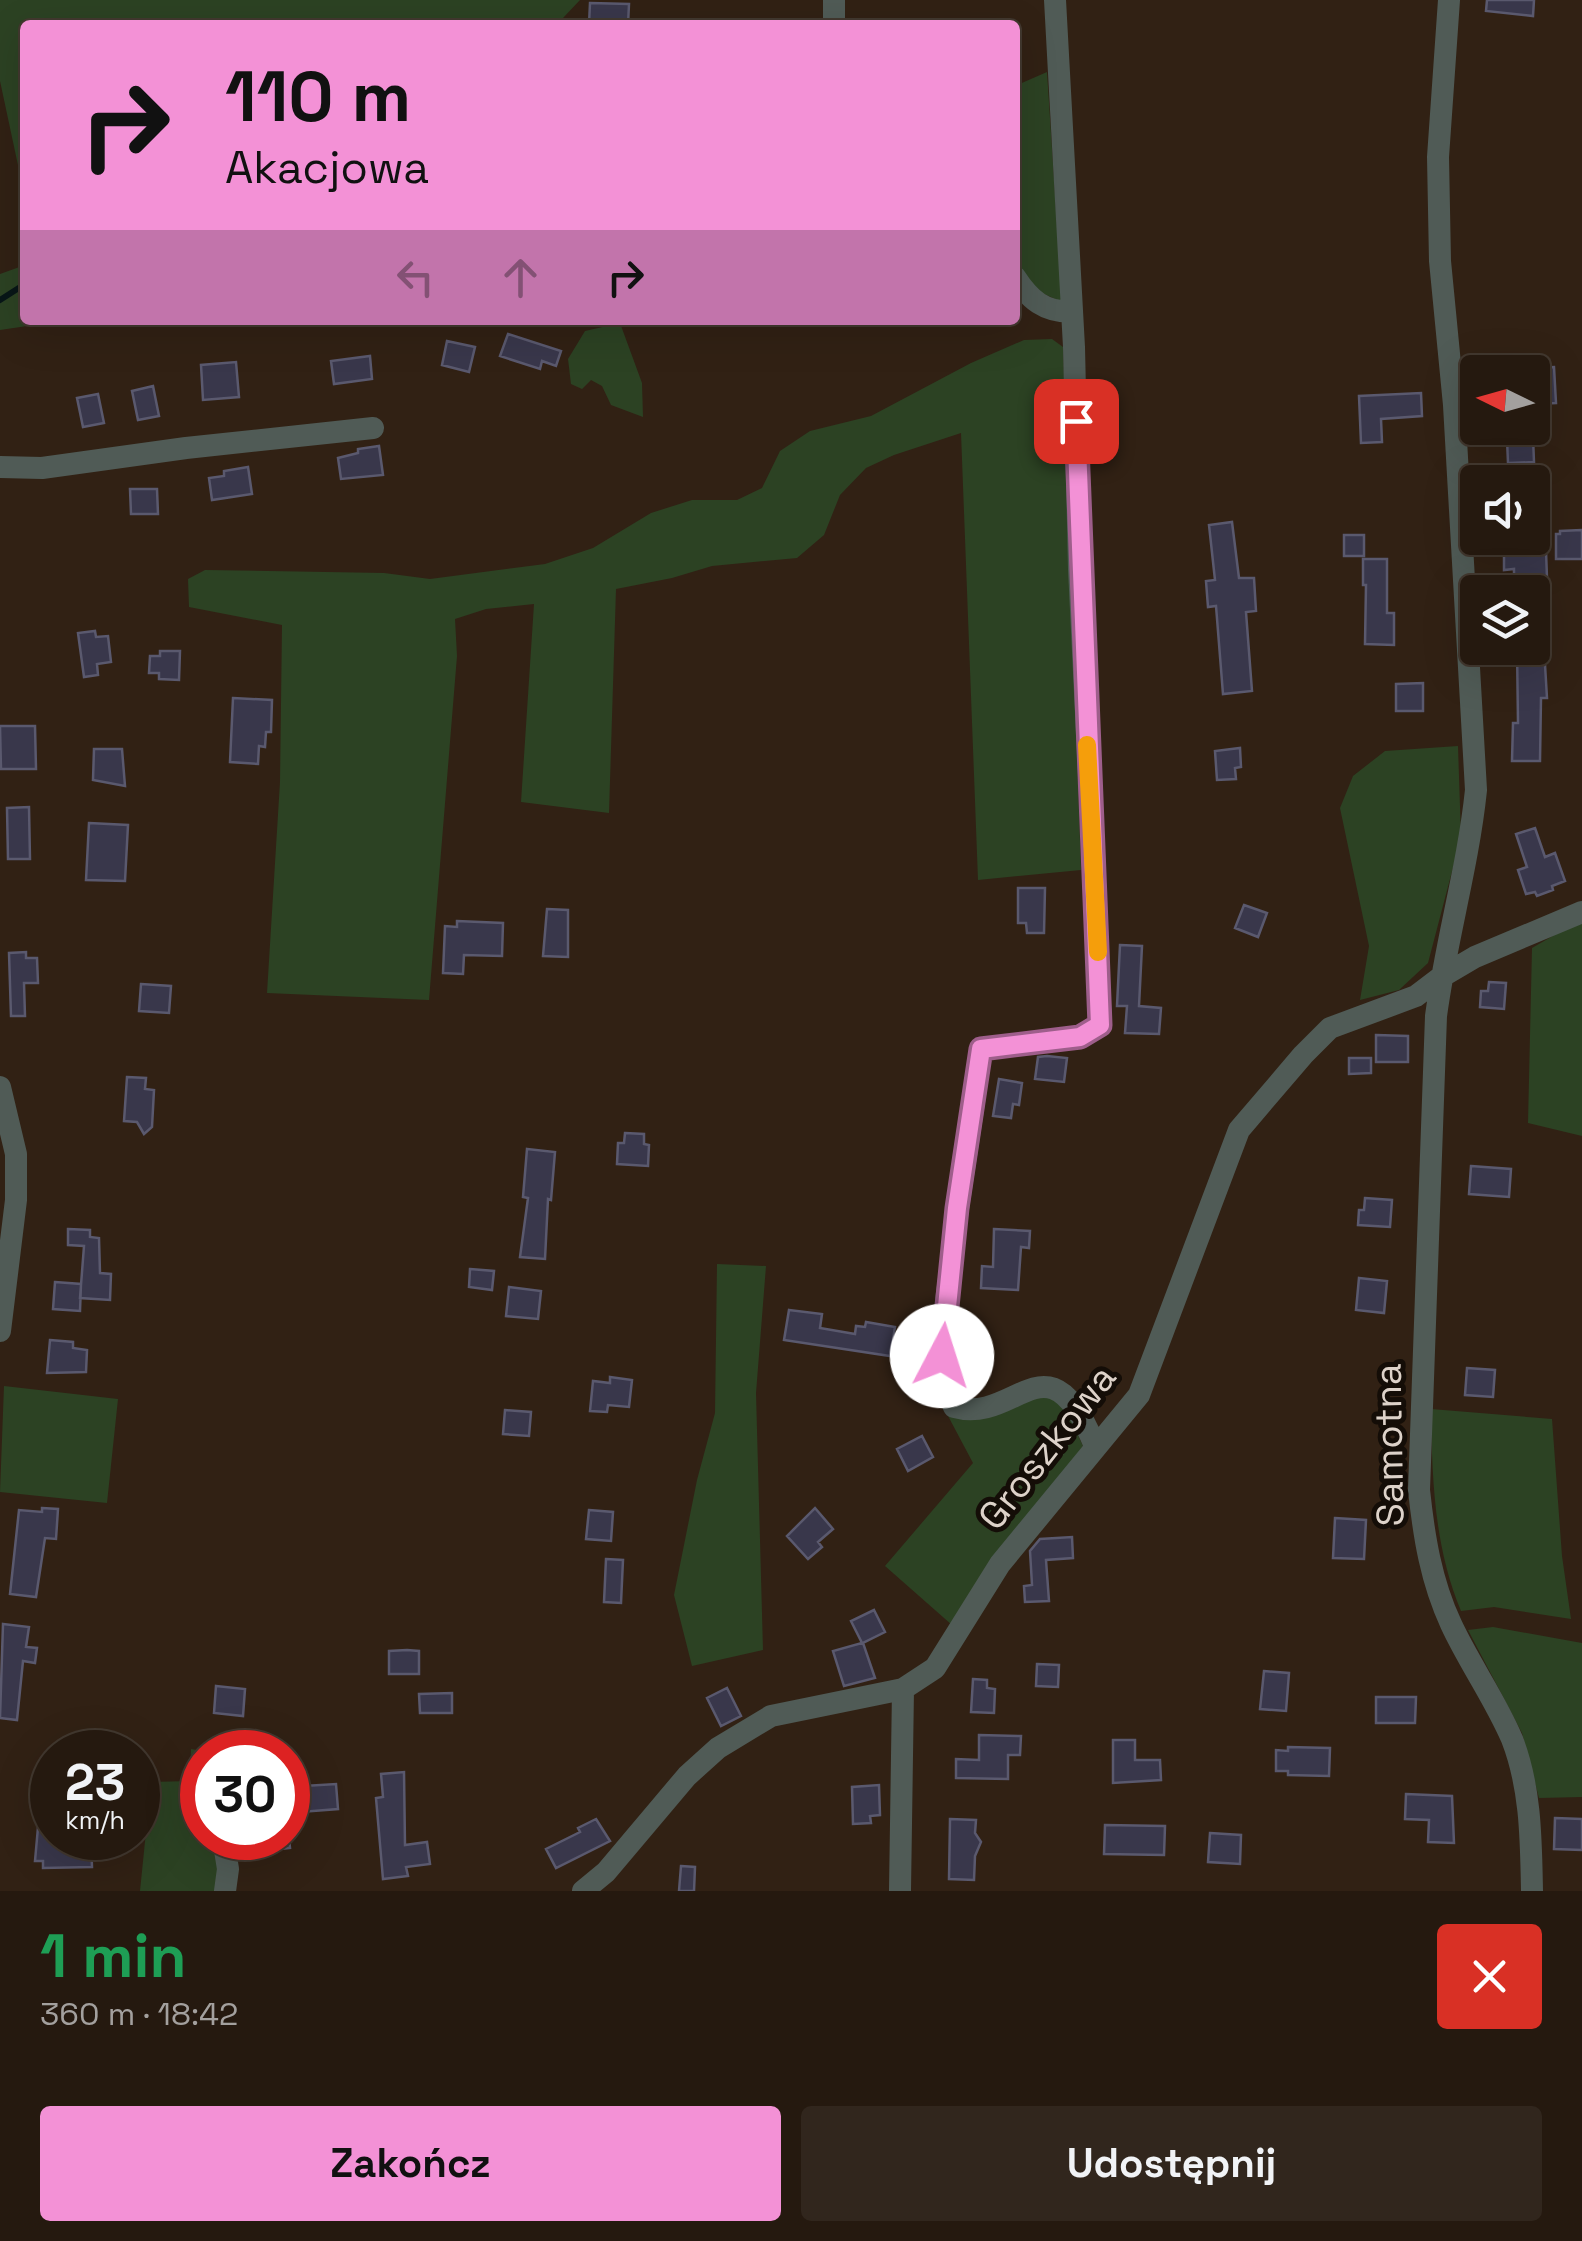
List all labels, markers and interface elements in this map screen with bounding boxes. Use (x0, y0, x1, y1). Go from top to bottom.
text: 110 m (225, 52, 411, 141)
icon: right (60, 60, 190, 190)
text: Akacjowa (225, 139, 429, 196)
icon: left (388, 250, 443, 305)
icon: ahead (493, 250, 548, 305)
icon: right (598, 250, 653, 305)
north arrow (1460, 355, 1550, 445)
map controls (1460, 355, 1550, 665)
pin (1034, 379, 1119, 464)
icon: arrive (1049, 394, 1104, 449)
button: sound (1460, 465, 1550, 555)
button: layers (1460, 575, 1550, 665)
position arrow (890, 1304, 994, 1408)
street label: Groszkowa (968, 1355, 1126, 1539)
street label: Samotna (1364, 1363, 1414, 1527)
speed limit sign: 30 (180, 1730, 310, 1860)
text: 23 (65, 1751, 125, 1815)
text: km/h (65, 1804, 125, 1836)
text: 1 min (40, 1918, 187, 1995)
button: close (1437, 1924, 1542, 2029)
text: 360 m · 18:42 (40, 1994, 238, 2034)
button: Zakończ (40, 2106, 781, 2221)
button: Udostępnij (801, 2106, 1542, 2221)

